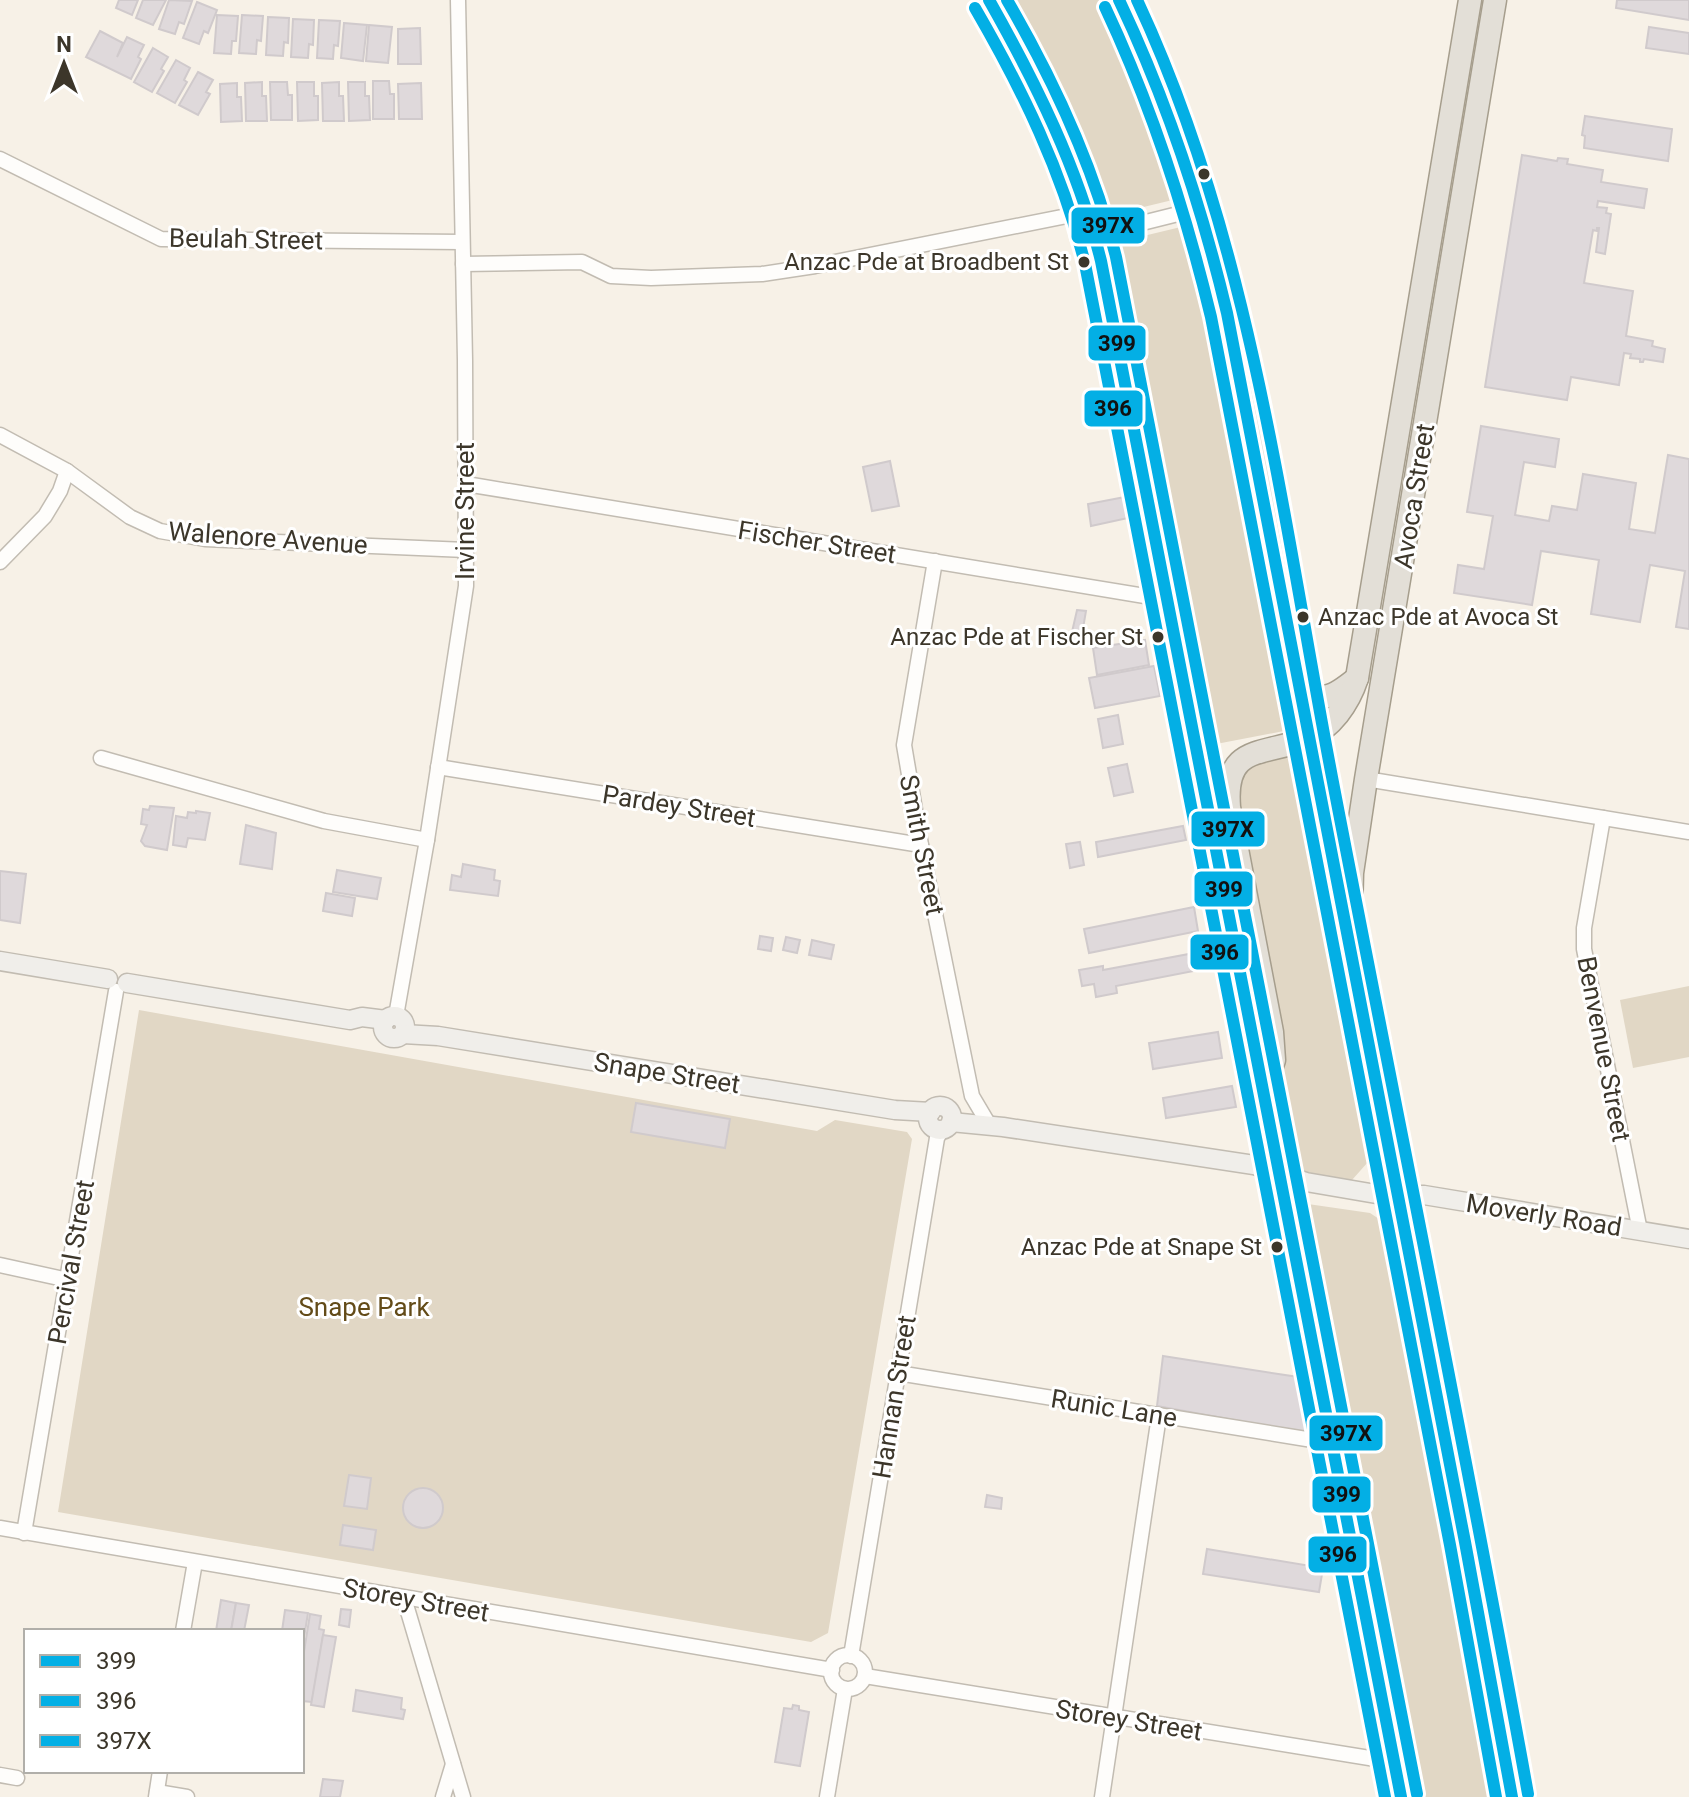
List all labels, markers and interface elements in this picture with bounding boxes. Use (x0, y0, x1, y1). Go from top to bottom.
north arrow (24, 24, 104, 104)
text: N (56, 32, 72, 57)
unlabelled marker (1196, 166, 1212, 182)
line badge: 397X (1070, 206, 1146, 245)
text: 397X (1082, 213, 1134, 238)
street label: Beulah Street (169, 223, 323, 255)
place label: Anzac Pde at Broadbent St (784, 248, 1069, 276)
marker: Anzac Pde at Broadbent St (1076, 254, 1092, 270)
line badge: 399 (1087, 324, 1147, 362)
text: 399 (1098, 331, 1136, 356)
line badge: 396 (1083, 389, 1144, 428)
text: 396 (1094, 396, 1132, 421)
street label: Avoca Street (1388, 421, 1440, 571)
street label: Irvine Street (450, 442, 480, 580)
street label: Fischer Street (736, 515, 898, 569)
street label: Walenore Avenue (167, 516, 369, 560)
place label: Anzac Pde at Avoca St (1318, 603, 1558, 631)
marker: Anzac Pde at Avoca St (1295, 609, 1311, 625)
place label: Anzac Pde at Fischer St (890, 623, 1143, 651)
marker: Anzac Pde at Fischer St (1150, 629, 1166, 645)
street label: Smith Street (894, 772, 950, 918)
street label: Pardey Street (600, 779, 758, 833)
line badge: 397X (1190, 810, 1266, 848)
text: 397X (1202, 817, 1254, 842)
line badge: 399 (1193, 870, 1254, 908)
text: 399 (1205, 877, 1243, 902)
line badge: 396 (1189, 933, 1250, 971)
text: 396 (1201, 940, 1239, 965)
street label: Benvenue Street (1571, 954, 1637, 1144)
street label: Snape Street (592, 1047, 742, 1099)
street label: Percival Street (42, 1177, 100, 1347)
street label: Moverly Road (1464, 1188, 1624, 1242)
place label: Anzac Pde at Snape St (1021, 1233, 1262, 1261)
marker: Anzac Pde at Snape St (1269, 1239, 1285, 1255)
park label: Snape Park (298, 1292, 430, 1322)
street label: Hannan Street (866, 1313, 922, 1481)
street label: Runic Lane (1049, 1383, 1179, 1433)
line badge: 397X (1308, 1414, 1384, 1452)
text: 397X (1320, 1421, 1372, 1446)
line badge: 399 (1311, 1475, 1372, 1514)
text: 399 (1323, 1482, 1361, 1507)
line badge: 396 (1307, 1535, 1368, 1574)
text: 396 (1319, 1542, 1357, 1567)
street label: Storey Street (340, 1572, 492, 1628)
legend (24, 1629, 304, 1773)
text: 399 (96, 1647, 136, 1675)
text: 396 (96, 1687, 136, 1715)
street label: Storey Street (1054, 1694, 1204, 1746)
text: 397X (96, 1727, 152, 1755)

